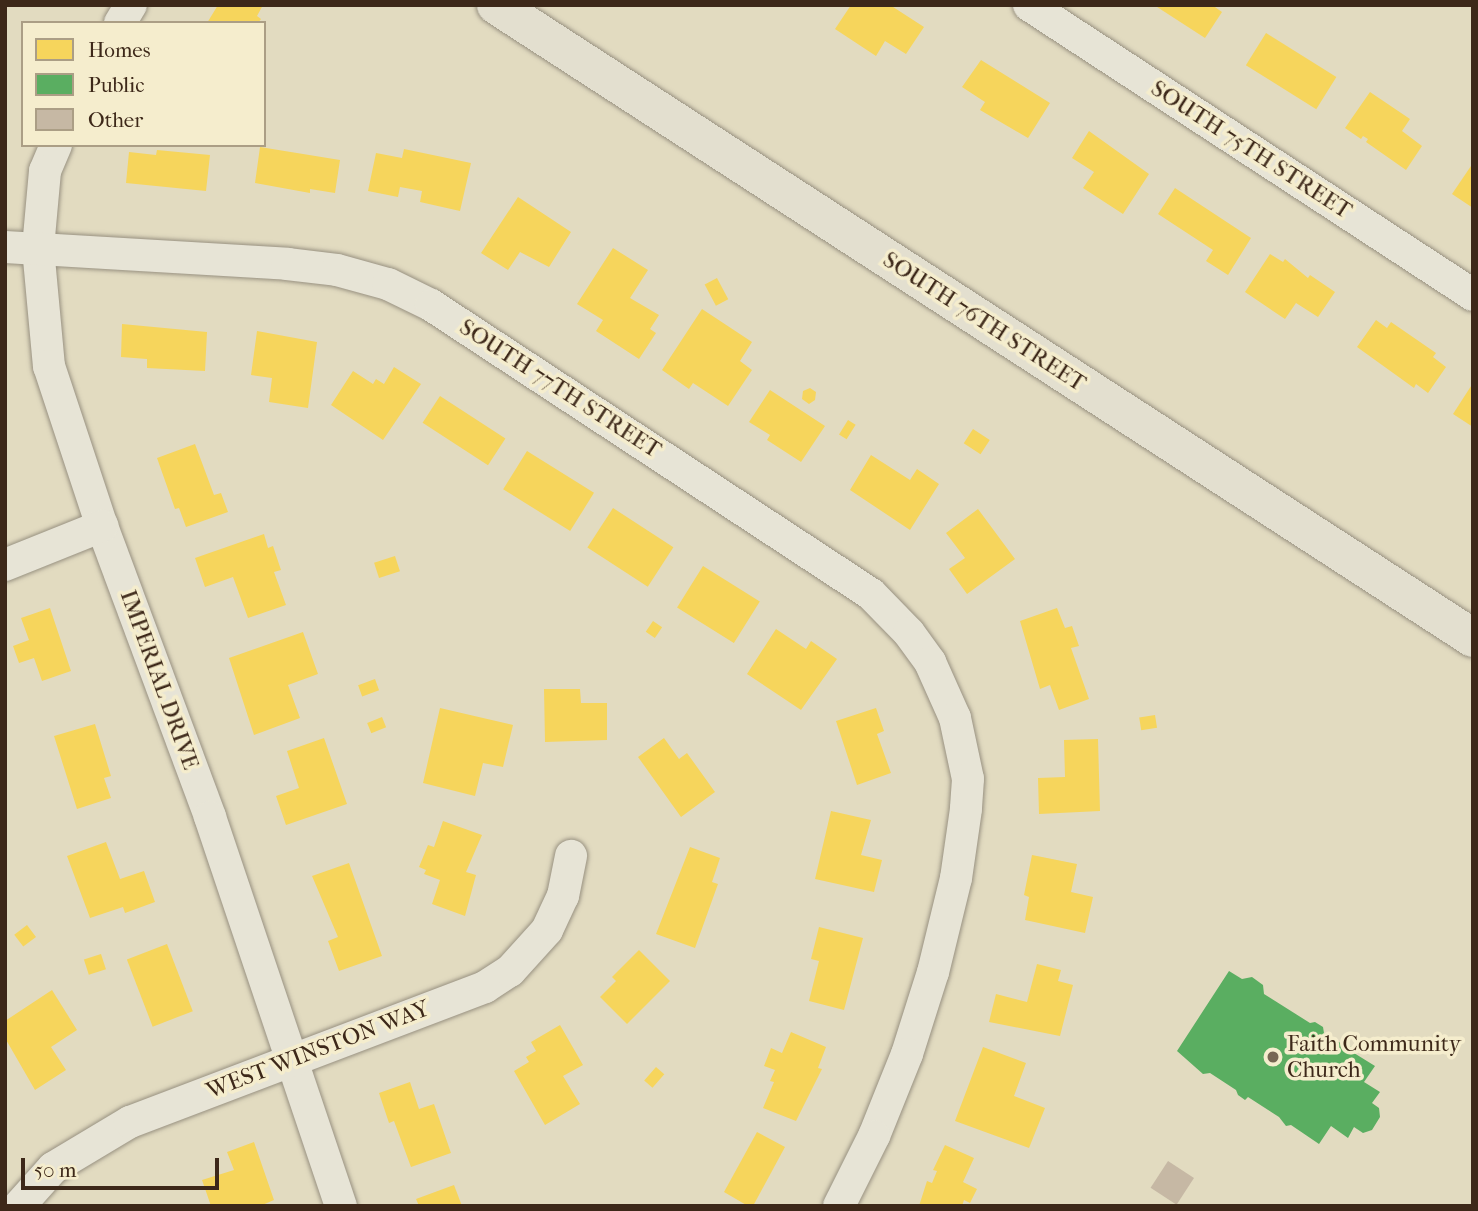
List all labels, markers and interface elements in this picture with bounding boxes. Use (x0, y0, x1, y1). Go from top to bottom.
legend (21, 21, 266, 147)
text: Homes (88, 38, 150, 62)
text: Public (88, 73, 144, 97)
street label: SOUTH 75TH STREET (1146, 75, 1356, 225)
text: Other (88, 108, 143, 132)
street label: SOUTH 76TH STREET (878, 246, 1090, 398)
street label: SOUTH 77TH STREET (454, 314, 666, 464)
street label: IMPERIAL DRIVE (114, 586, 204, 774)
street label: WEST WINSTON WAY (203, 995, 433, 1105)
place label: Faith Community Church (1287, 1030, 1461, 1084)
marker: Faith Community Church (1265, 1049, 1281, 1065)
scale bar (24, 1144, 222, 1188)
text: 50 m (34, 1158, 77, 1182)

